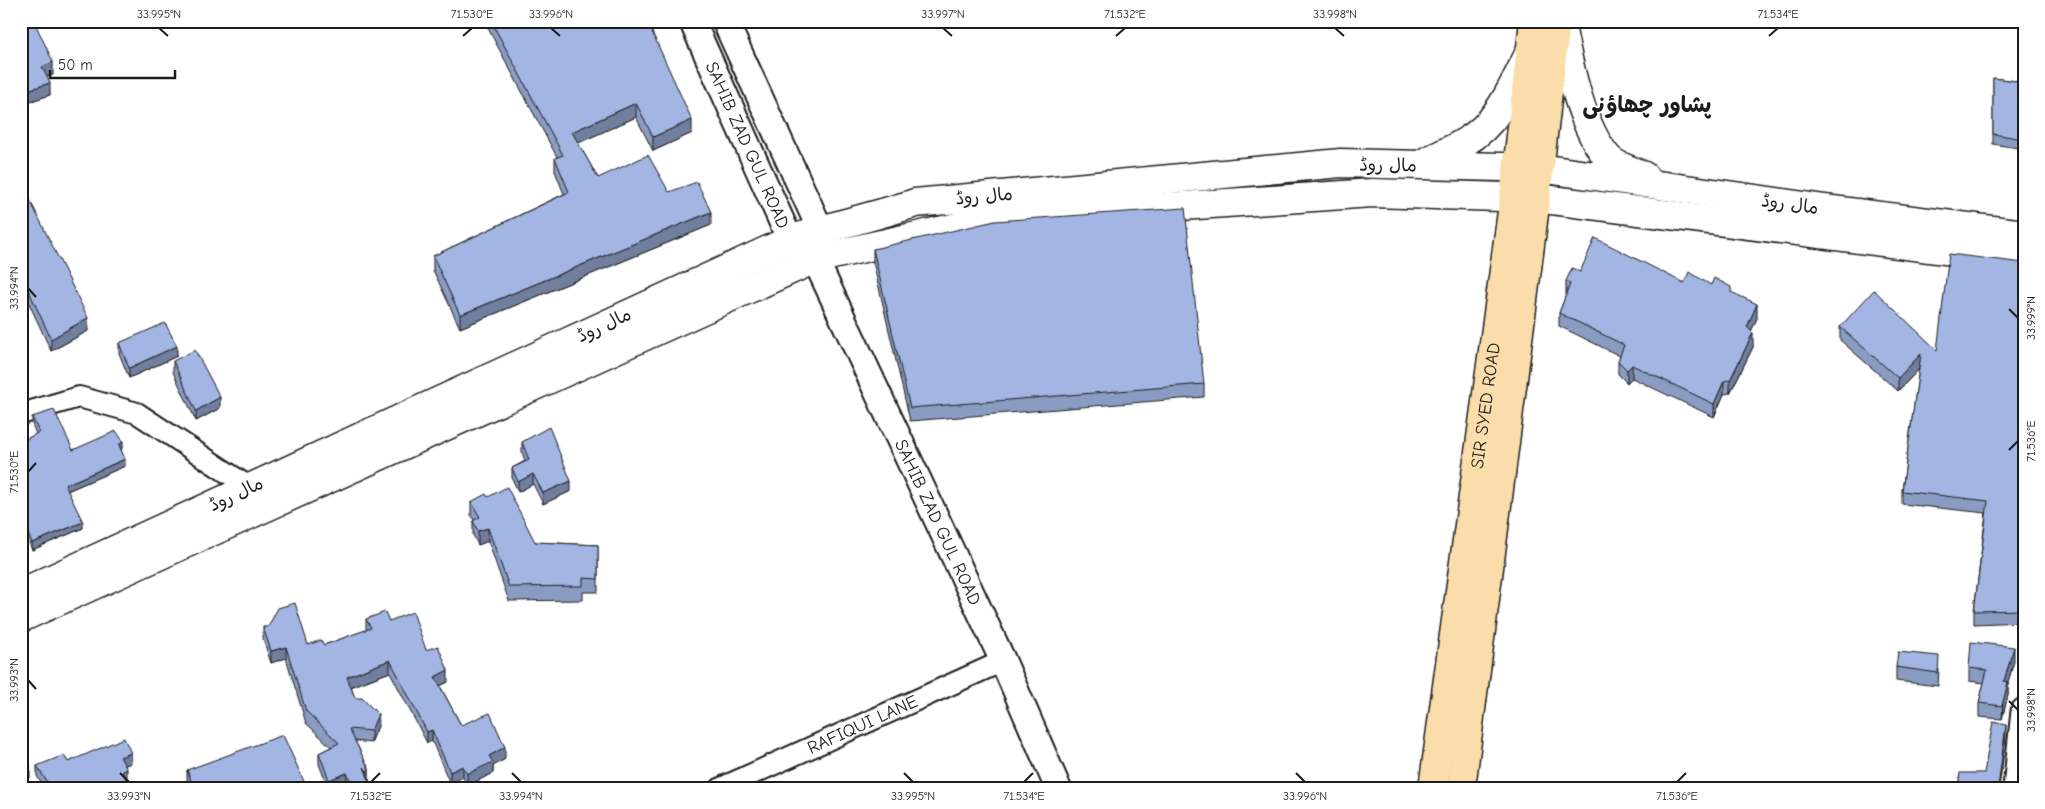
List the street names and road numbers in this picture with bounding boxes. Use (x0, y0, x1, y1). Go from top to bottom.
street label: SAHIB ZAD GUL ROAD (701, 59, 794, 232)
street label: مال روڈ (1359, 154, 1417, 177)
street label: مال روڈ (954, 184, 1014, 209)
street label: مال روڈ (1760, 190, 1820, 219)
street label: مال روڈ (574, 304, 635, 347)
street label: SIR SYED ROAD (1467, 341, 1505, 470)
street label: SAHIB ZAD GUL ROAD (890, 436, 985, 609)
street label: مال روڈ (206, 473, 267, 516)
street label: RAFIQUI LANE (804, 691, 921, 759)

